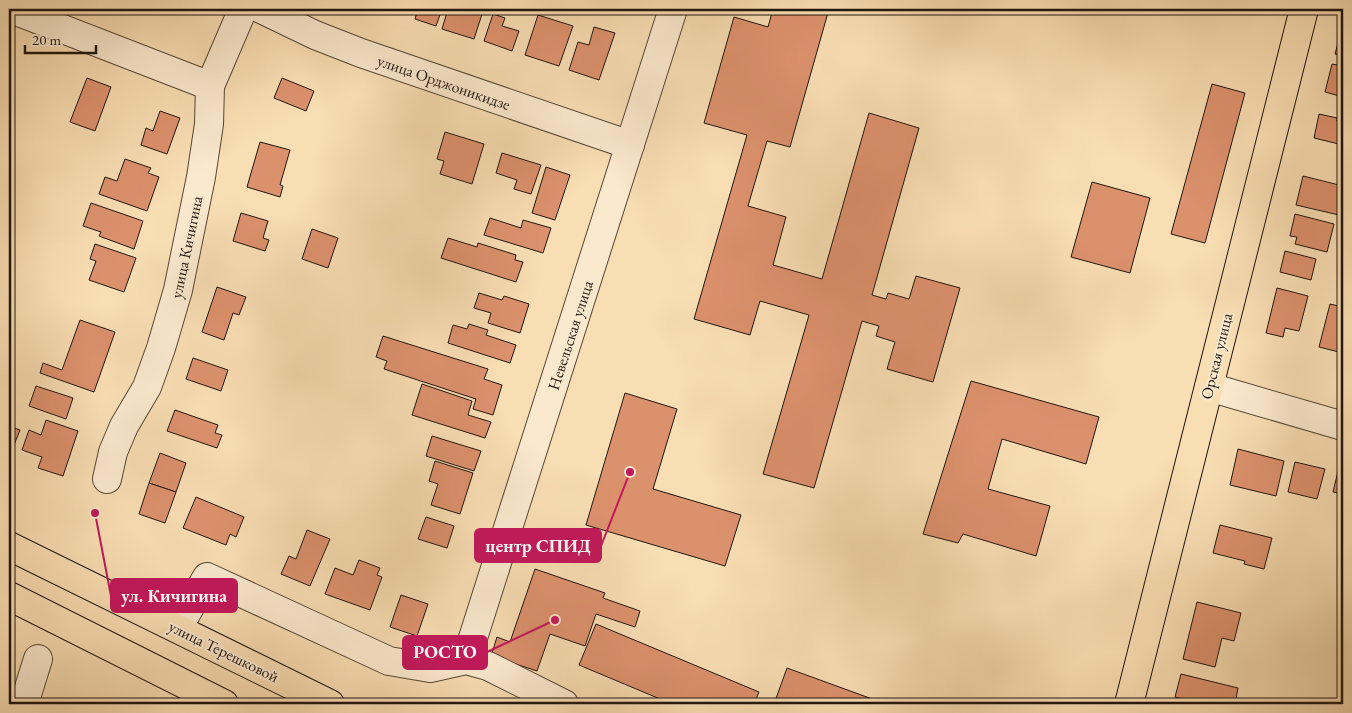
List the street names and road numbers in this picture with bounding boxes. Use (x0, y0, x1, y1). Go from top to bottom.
street label: улица Орджоникидзе (375, 50, 513, 115)
street label: улица Кичигина (165, 193, 208, 300)
street label: Невельская улица (543, 277, 598, 393)
street label: Орская улица (1196, 310, 1238, 401)
street label: улица Терешковой (165, 616, 283, 687)

